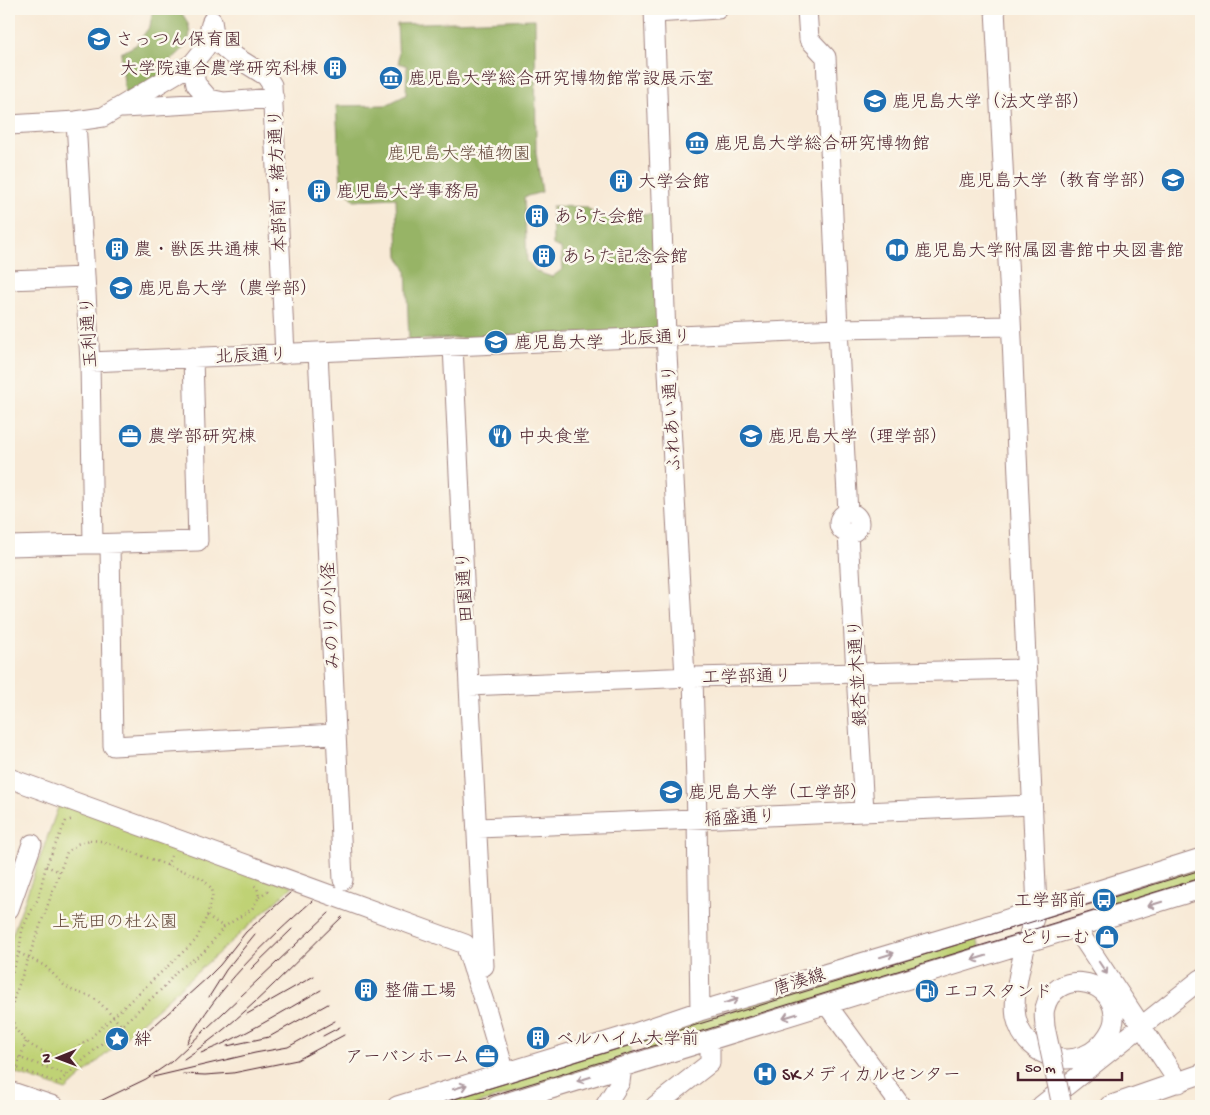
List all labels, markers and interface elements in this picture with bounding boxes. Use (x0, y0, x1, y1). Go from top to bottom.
school or university icon: さっつん保育園 (86, 26, 112, 52)
place label: さっつん保育園 (116, 30, 242, 52)
building icon: 大学院連合農学研究科棟 (322, 55, 348, 81)
place label: 大学院連合農学研究科棟 (120, 59, 318, 81)
museum icon: 鹿児島大学総合研究博物館常設展示室 (378, 65, 404, 91)
place label: 鹿児島大学総合研究博物館常設展示室 (408, 69, 714, 91)
school or university icon: 鹿児島大学（法文学部） (862, 88, 888, 114)
place label: 鹿児島大学（法文学部） (892, 91, 1090, 114)
street label: 本部前・緒方通り (265, 109, 293, 253)
museum icon: 鹿児島大学総合研究博物館 (684, 130, 710, 156)
place label: 鹿児島大学総合研究博物館 (714, 134, 930, 156)
park label: 鹿児島大学植物園 (387, 144, 531, 166)
school or university icon: 鹿児島大学（教育学部） (1160, 167, 1186, 193)
building icon: 大学会館 (608, 168, 634, 194)
place label: 鹿児島大学（教育学部） (958, 170, 1156, 193)
place label: 大学会館 (638, 172, 710, 194)
building icon: 鹿児島大学事務局 (306, 178, 332, 204)
place label: 鹿児島大学事務局 (336, 182, 480, 204)
building icon: あらた会館 (524, 203, 550, 229)
place label: あらた会館 (554, 207, 644, 229)
building icon: 農・獣医共通棟 (104, 236, 130, 262)
library icon: 鹿児島大学附属図書館中央図書館 (884, 237, 910, 263)
place label: 農・獣医共通棟 (134, 240, 260, 262)
place label: 鹿児島大学附属図書館中央図書館 (914, 241, 1184, 263)
building icon: あらた記念会館 (531, 243, 557, 269)
place label: あらた記念会館 (562, 247, 688, 269)
school or university icon: 鹿児島大学（農学部） (108, 275, 134, 301)
place label: 鹿児島大学（農学部） (138, 278, 318, 301)
street label: 玉利通り (77, 295, 103, 368)
street label: 北辰通り (619, 328, 691, 351)
school or university icon: 鹿児島大学 (483, 329, 509, 355)
place label: 鹿児島大学 (514, 333, 604, 355)
street label: 北辰通り (215, 346, 287, 369)
street label: ふれあい通り (659, 363, 687, 472)
office icon: 農学部研究棟 (117, 423, 143, 449)
restaurant icon: 中央食堂 (487, 423, 513, 449)
school or university icon: 鹿児島大学（理学部） (738, 423, 764, 449)
place label: 鹿児島大学（理学部） (768, 426, 948, 449)
place label: 農学部研究棟 (148, 427, 256, 449)
place label: 中央食堂 (518, 427, 590, 449)
street label: 田園通り (454, 550, 479, 623)
street label: みのりの小径 (318, 561, 346, 670)
street label: 銀杏並木通り (845, 618, 873, 727)
street label: 工学部通り (702, 666, 792, 690)
school or university icon: 鹿児島大学（工学部） (658, 779, 684, 805)
place label: 鹿児島大学（工学部） (688, 782, 868, 805)
street label: 稲盛通り (704, 806, 777, 832)
bus stop icon: 工学部前 (1091, 887, 1117, 913)
place label: 工学部前 (1014, 891, 1086, 913)
one-way arrow (1147, 899, 1163, 909)
park label: 上荒田の杜公園 (52, 912, 178, 934)
shop icon: どりーむ (1094, 924, 1120, 950)
place label: どりーむ (1019, 929, 1090, 950)
one-way arrow (879, 949, 895, 959)
one-way arrow (971, 953, 987, 963)
one-way arrow (1098, 961, 1108, 975)
street label: 唐湊線 (771, 964, 829, 1001)
building icon: 整備工場 (353, 977, 379, 1003)
fuel station icon: エコスタンド (914, 978, 940, 1004)
place label: 整備工場 (384, 981, 456, 1003)
place label: エコスタンド (944, 983, 1052, 1004)
one-way arrow (723, 996, 739, 1006)
one-way arrow (782, 1011, 798, 1021)
building icon: ベルハイム大学前 (525, 1025, 551, 1051)
place icon: 絆 (104, 1026, 130, 1052)
place label: ベルハイム大学前 (556, 1029, 699, 1051)
place label: 絆 (134, 1030, 152, 1052)
north arrow (32, 1032, 82, 1082)
office icon: アーバンホーム (474, 1043, 500, 1069)
place label: アーバンホーム (345, 1048, 470, 1069)
scale bar (1018, 1050, 1121, 1082)
text: N (39, 1053, 56, 1063)
text: 50 m (1025, 1060, 1056, 1078)
hospital icon: SKメディカルセンター (752, 1061, 778, 1087)
place label: SKメディカルセンター (782, 1066, 961, 1087)
one-way arrow (576, 1074, 592, 1084)
one-way arrow (452, 1081, 468, 1091)

